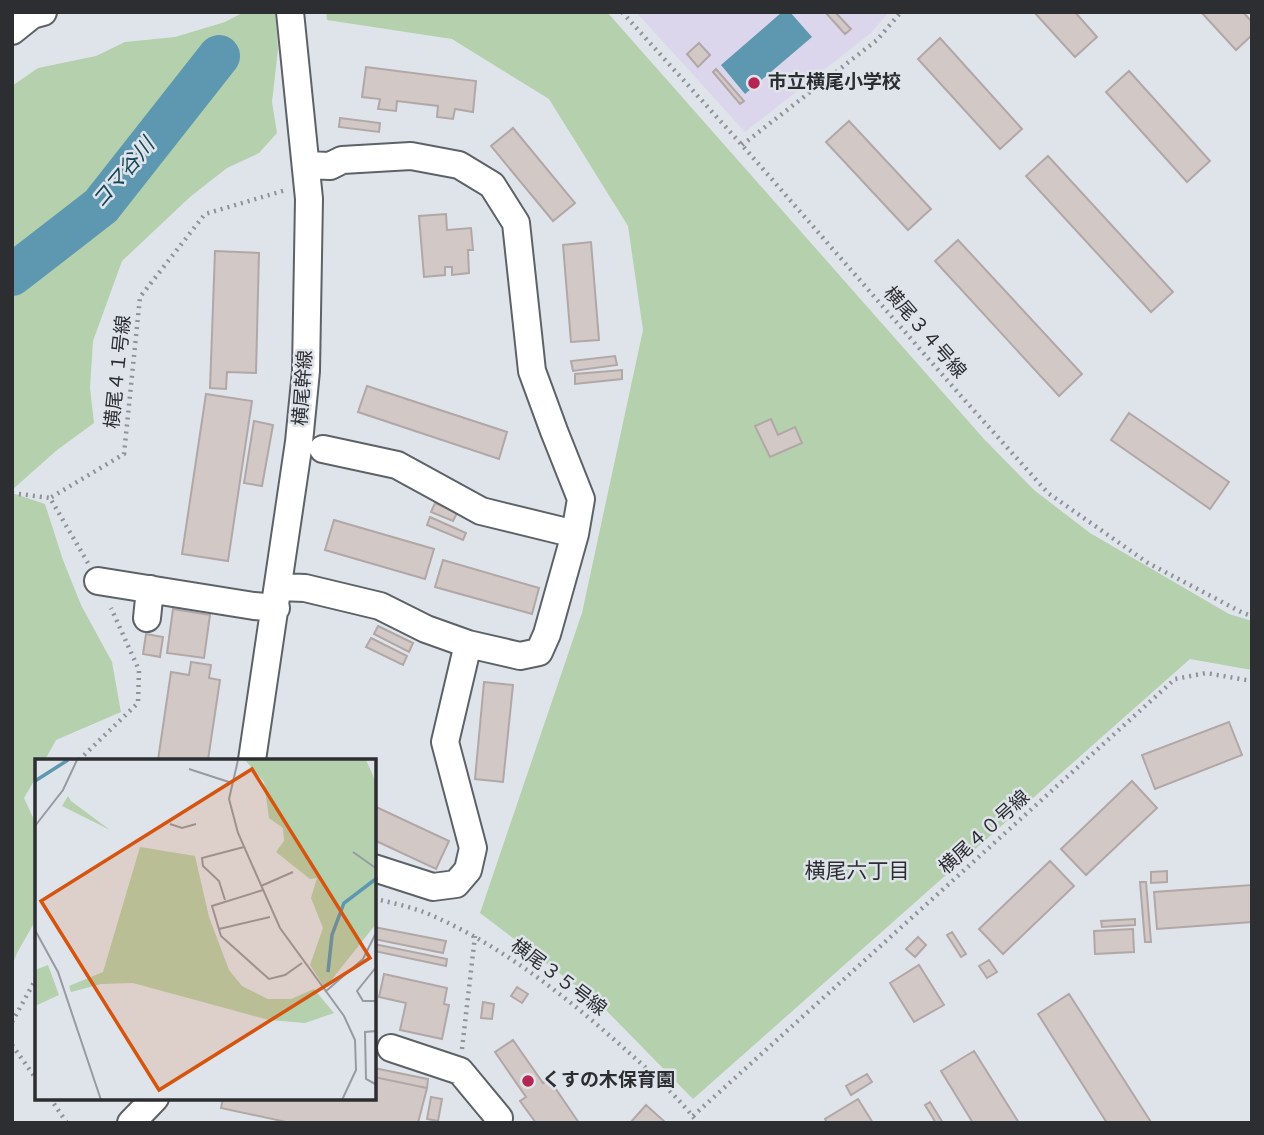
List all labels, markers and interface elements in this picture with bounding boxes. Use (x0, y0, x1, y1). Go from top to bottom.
place label: 市立横尾小学校 (768, 71, 901, 95)
marker: 市立横尾小学校 (746, 75, 762, 91)
water label: コマ谷川 (87, 132, 163, 215)
street label: 横尾３４号線 (878, 282, 970, 384)
street label: 横尾４１号線 (101, 314, 137, 430)
street label: 横尾幹線 (289, 349, 319, 427)
inset map (35, 759, 376, 1100)
street label: 横尾４０号線 (935, 786, 1035, 880)
district label: 横尾六丁目 (805, 859, 910, 886)
street label: 横尾３５号線 (505, 934, 611, 1022)
place label: くすの木保育園 (542, 1069, 675, 1093)
marker: くすの木保育園 (520, 1073, 536, 1089)

